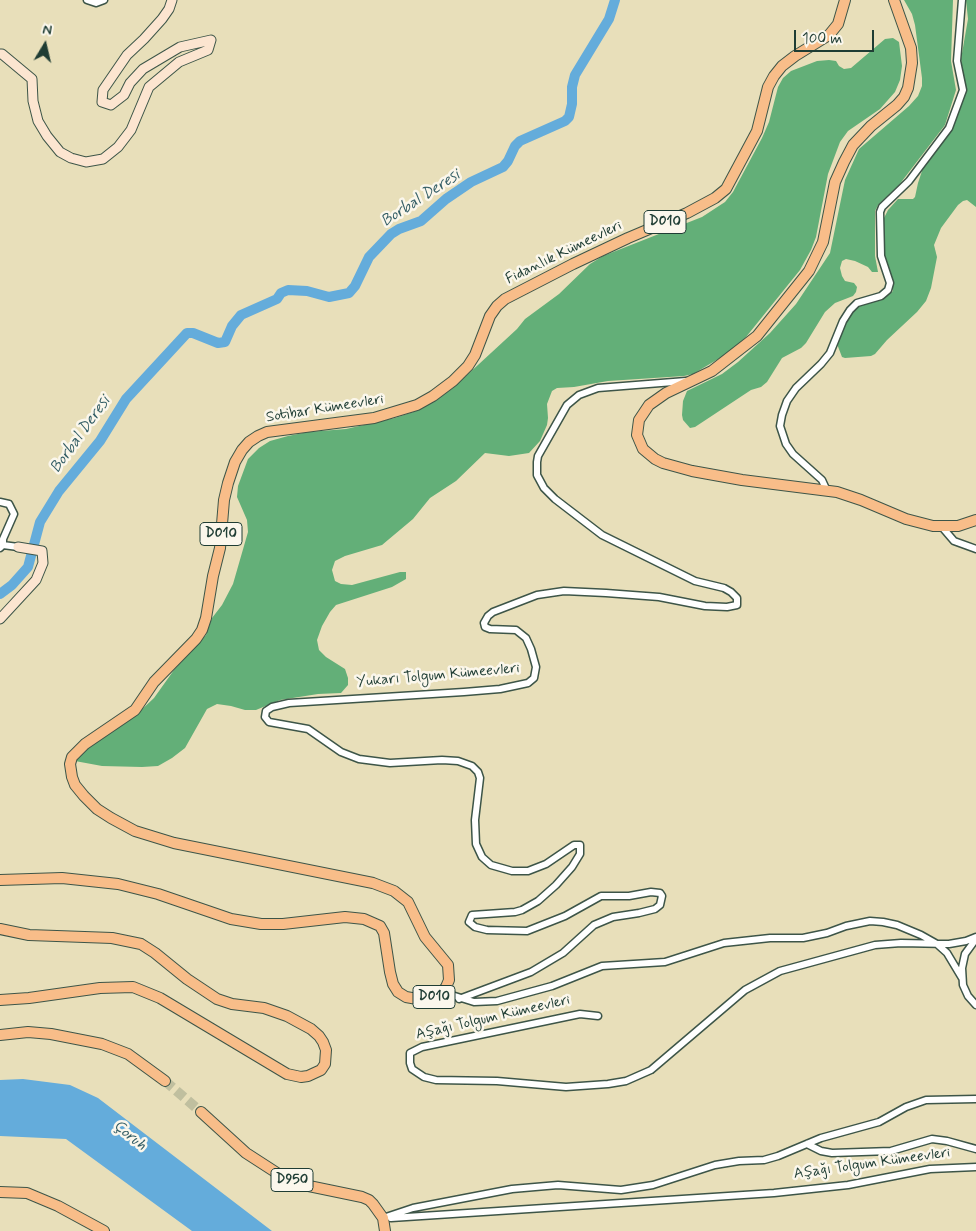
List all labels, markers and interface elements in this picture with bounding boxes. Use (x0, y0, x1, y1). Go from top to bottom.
north arrow (20, 20, 70, 70)
scale bar (796, 20, 876, 52)
text: N (41, 21, 53, 40)
text: 100 m (802, 29, 842, 49)
water label: Borbal Deresi (378, 166, 464, 232)
road number: D010 (644, 210, 686, 233)
street label: Fidanlık Kümeevleri (503, 217, 625, 289)
street label: Sotibar Kümeevleri (265, 391, 385, 427)
water label: Borbal Deresi (47, 393, 115, 477)
road number: D010 (200, 522, 242, 546)
street label: Yukarı Tolgum Kümeevleri (356, 660, 520, 692)
road number: D010 (413, 986, 455, 1009)
street label: Aşağı Tolgum Kümeevleri (414, 991, 572, 1045)
water label: Çoruh (108, 1117, 150, 1155)
street label: Aşağı Tolgum Kümeevleri (793, 1144, 951, 1184)
road number: D950 (271, 1168, 313, 1192)

